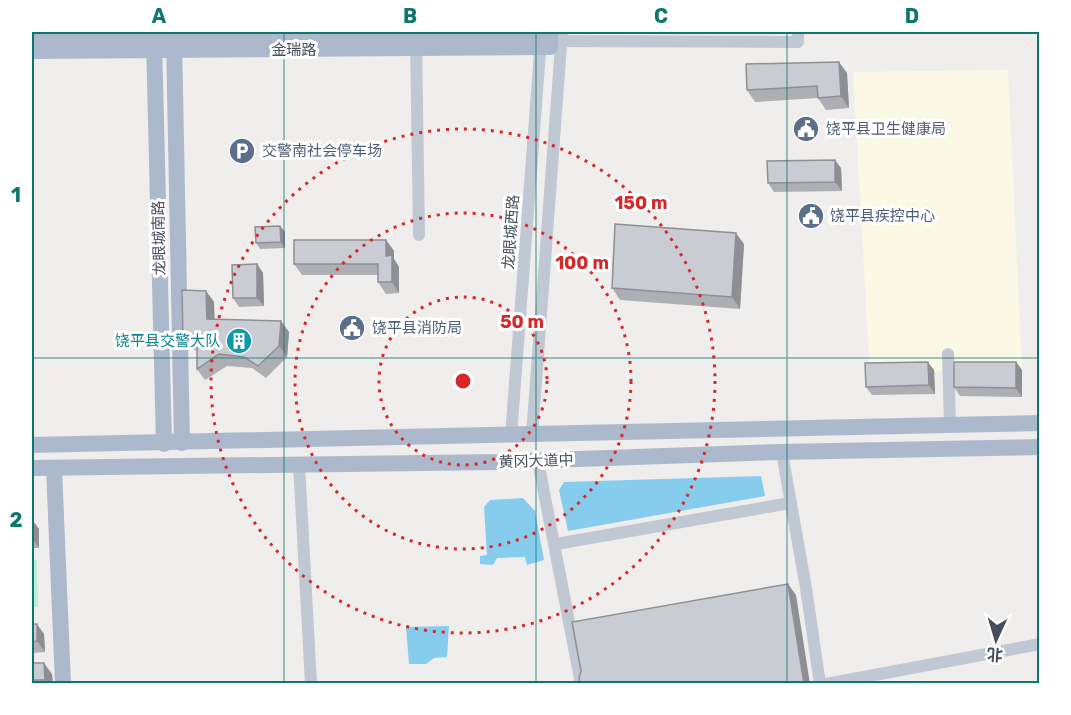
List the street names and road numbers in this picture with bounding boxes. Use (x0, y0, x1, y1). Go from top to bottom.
street label: 金瑞路 (271, 41, 317, 59)
street label: 龙眼城西路 (499, 194, 523, 270)
street label: 龙眼城南路 (149, 200, 169, 276)
street label: 黄冈大道中 (498, 451, 574, 471)

